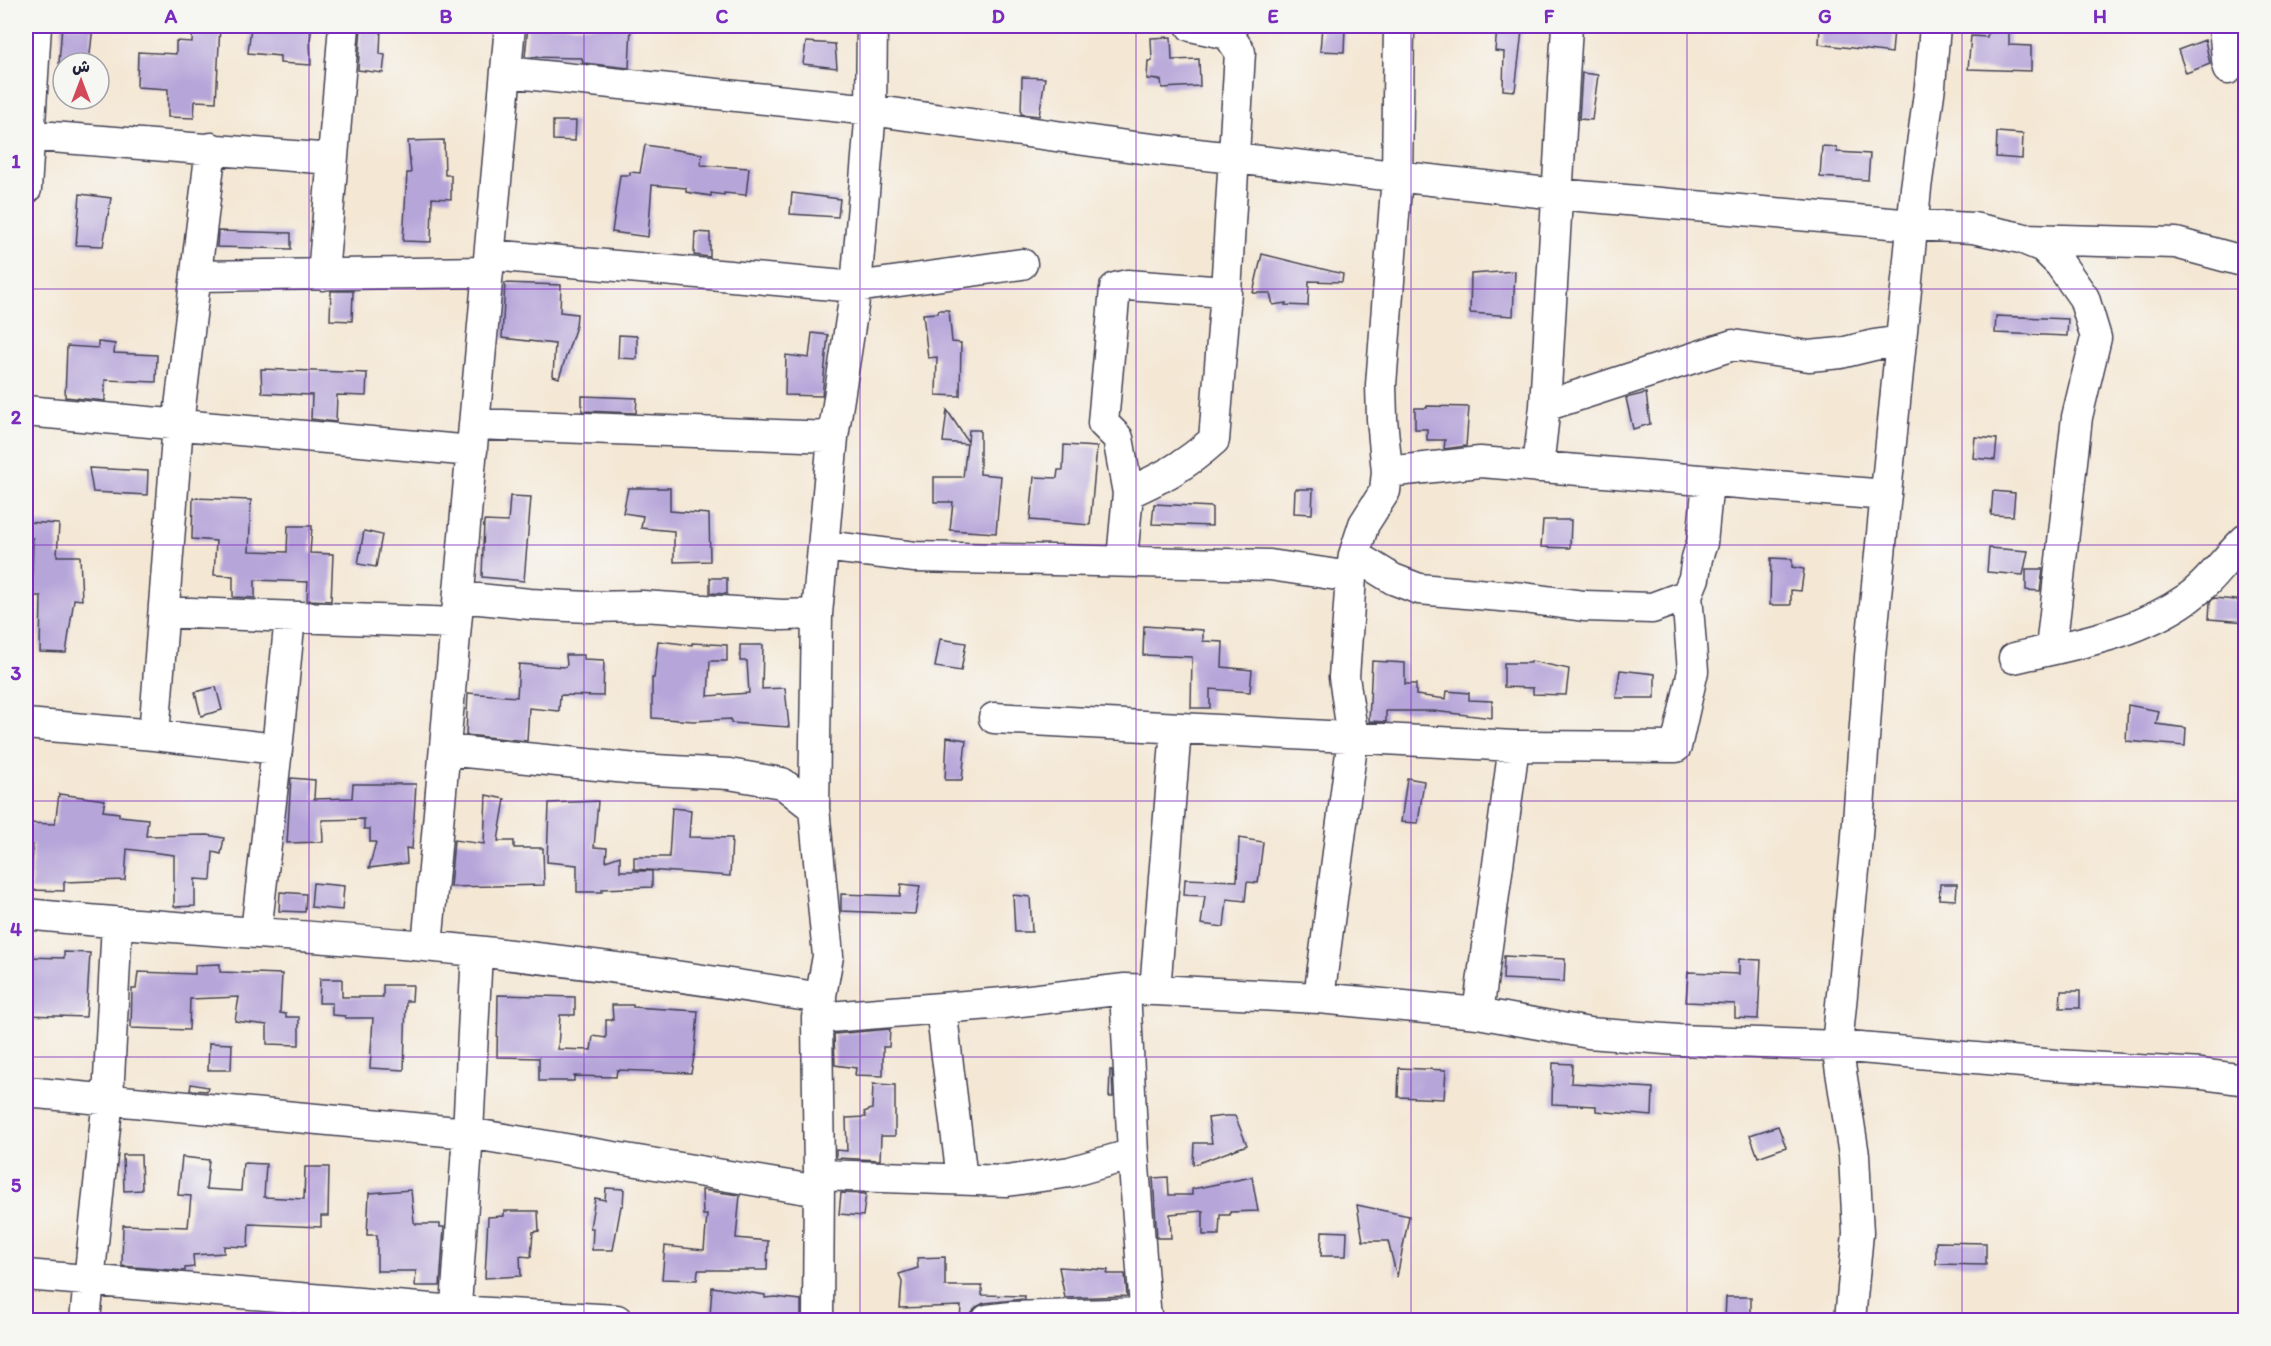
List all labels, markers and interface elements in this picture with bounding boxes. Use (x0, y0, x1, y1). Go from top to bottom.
text: A (164, 4, 178, 28)
text: B (440, 4, 453, 28)
text: C (716, 4, 729, 28)
text: D (991, 4, 1005, 28)
text: E (1267, 4, 1279, 28)
text: F (1544, 4, 1555, 28)
text: G (1818, 4, 1832, 28)
text: H (2093, 4, 2107, 28)
north arrow (51, 51, 111, 111)
text: ش (72, 57, 90, 76)
text: 1 (11, 149, 21, 173)
text: 2 (11, 405, 22, 429)
text: 3 (11, 661, 22, 685)
text: 4 (10, 917, 22, 941)
text: 5 (11, 1173, 22, 1197)

